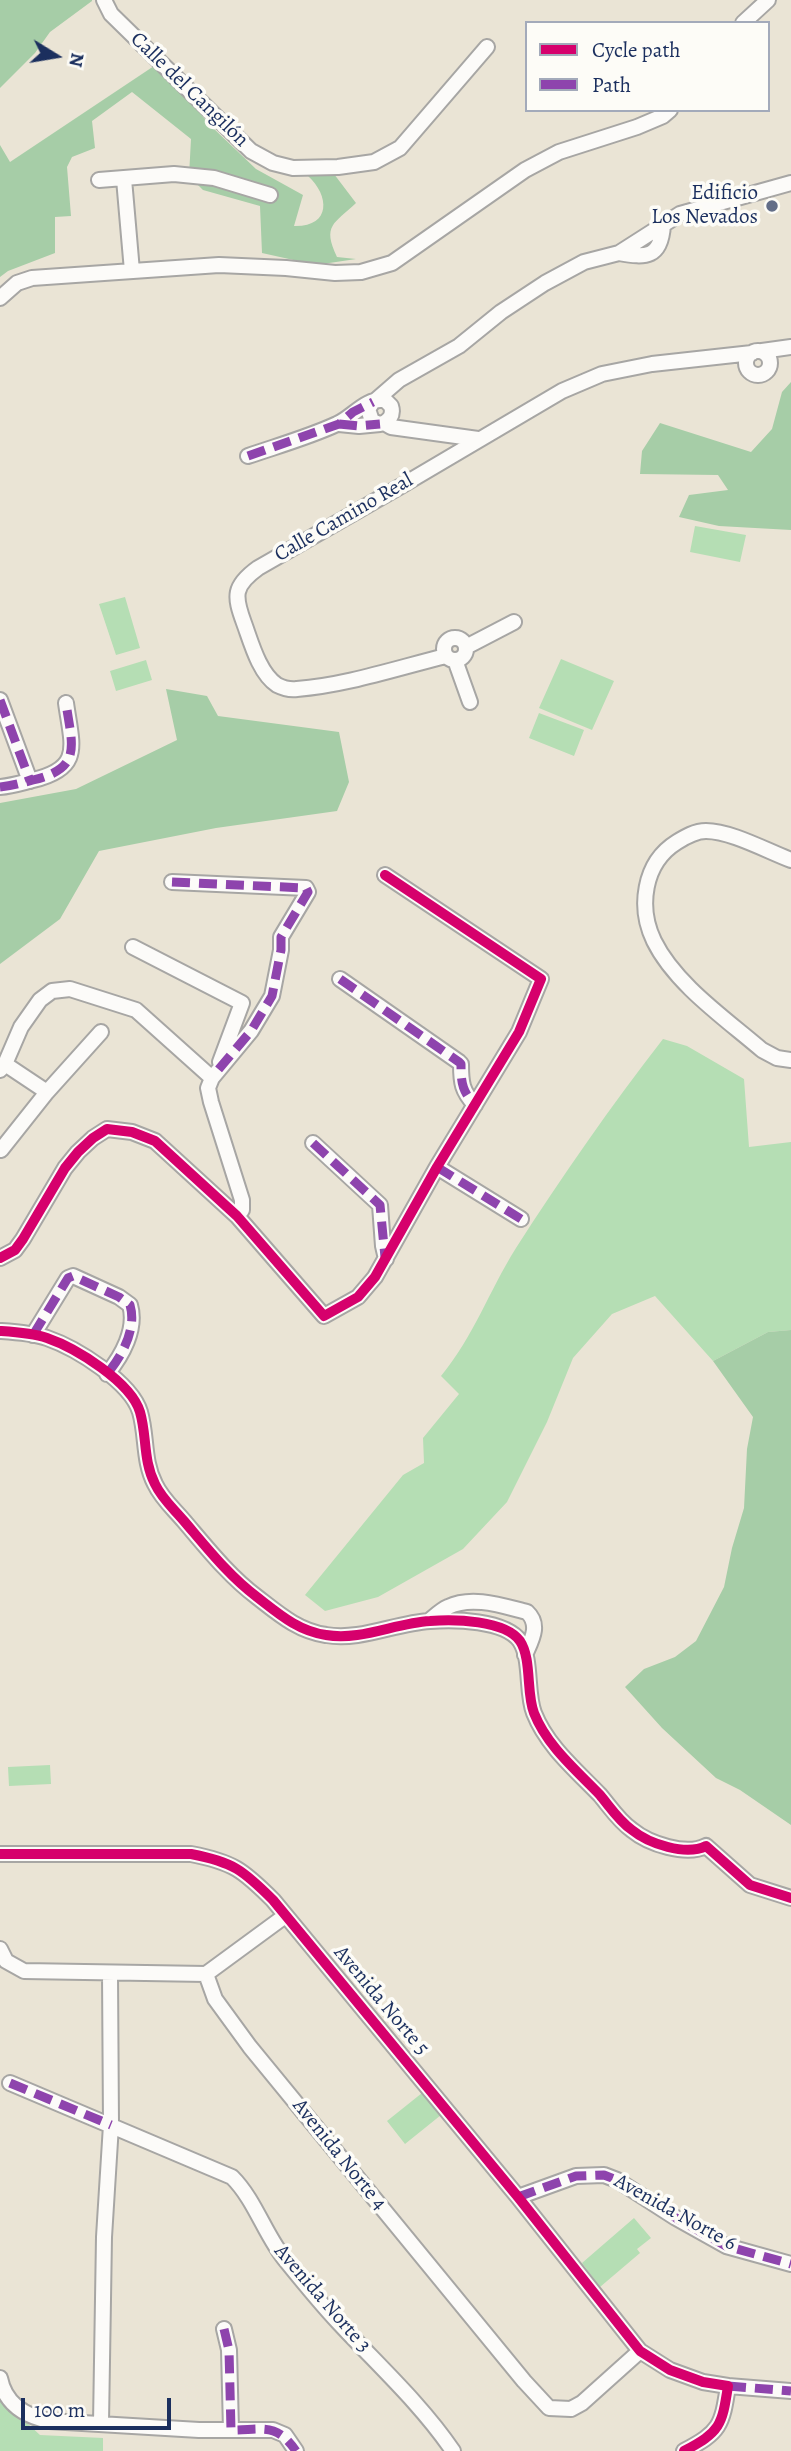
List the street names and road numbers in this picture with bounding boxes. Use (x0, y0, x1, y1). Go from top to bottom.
street label: Calle del Cangilón (125, 27, 253, 153)
street label: Calle Camino Real (270, 468, 418, 568)
street label: Avenida Norte 5 (328, 1941, 434, 2061)
street label: Avenida Norte 4 (286, 2094, 392, 2216)
street label: Avenida Norte 6 (609, 2169, 741, 2257)
street label: Avenida Norte 3 (268, 2240, 376, 2358)

